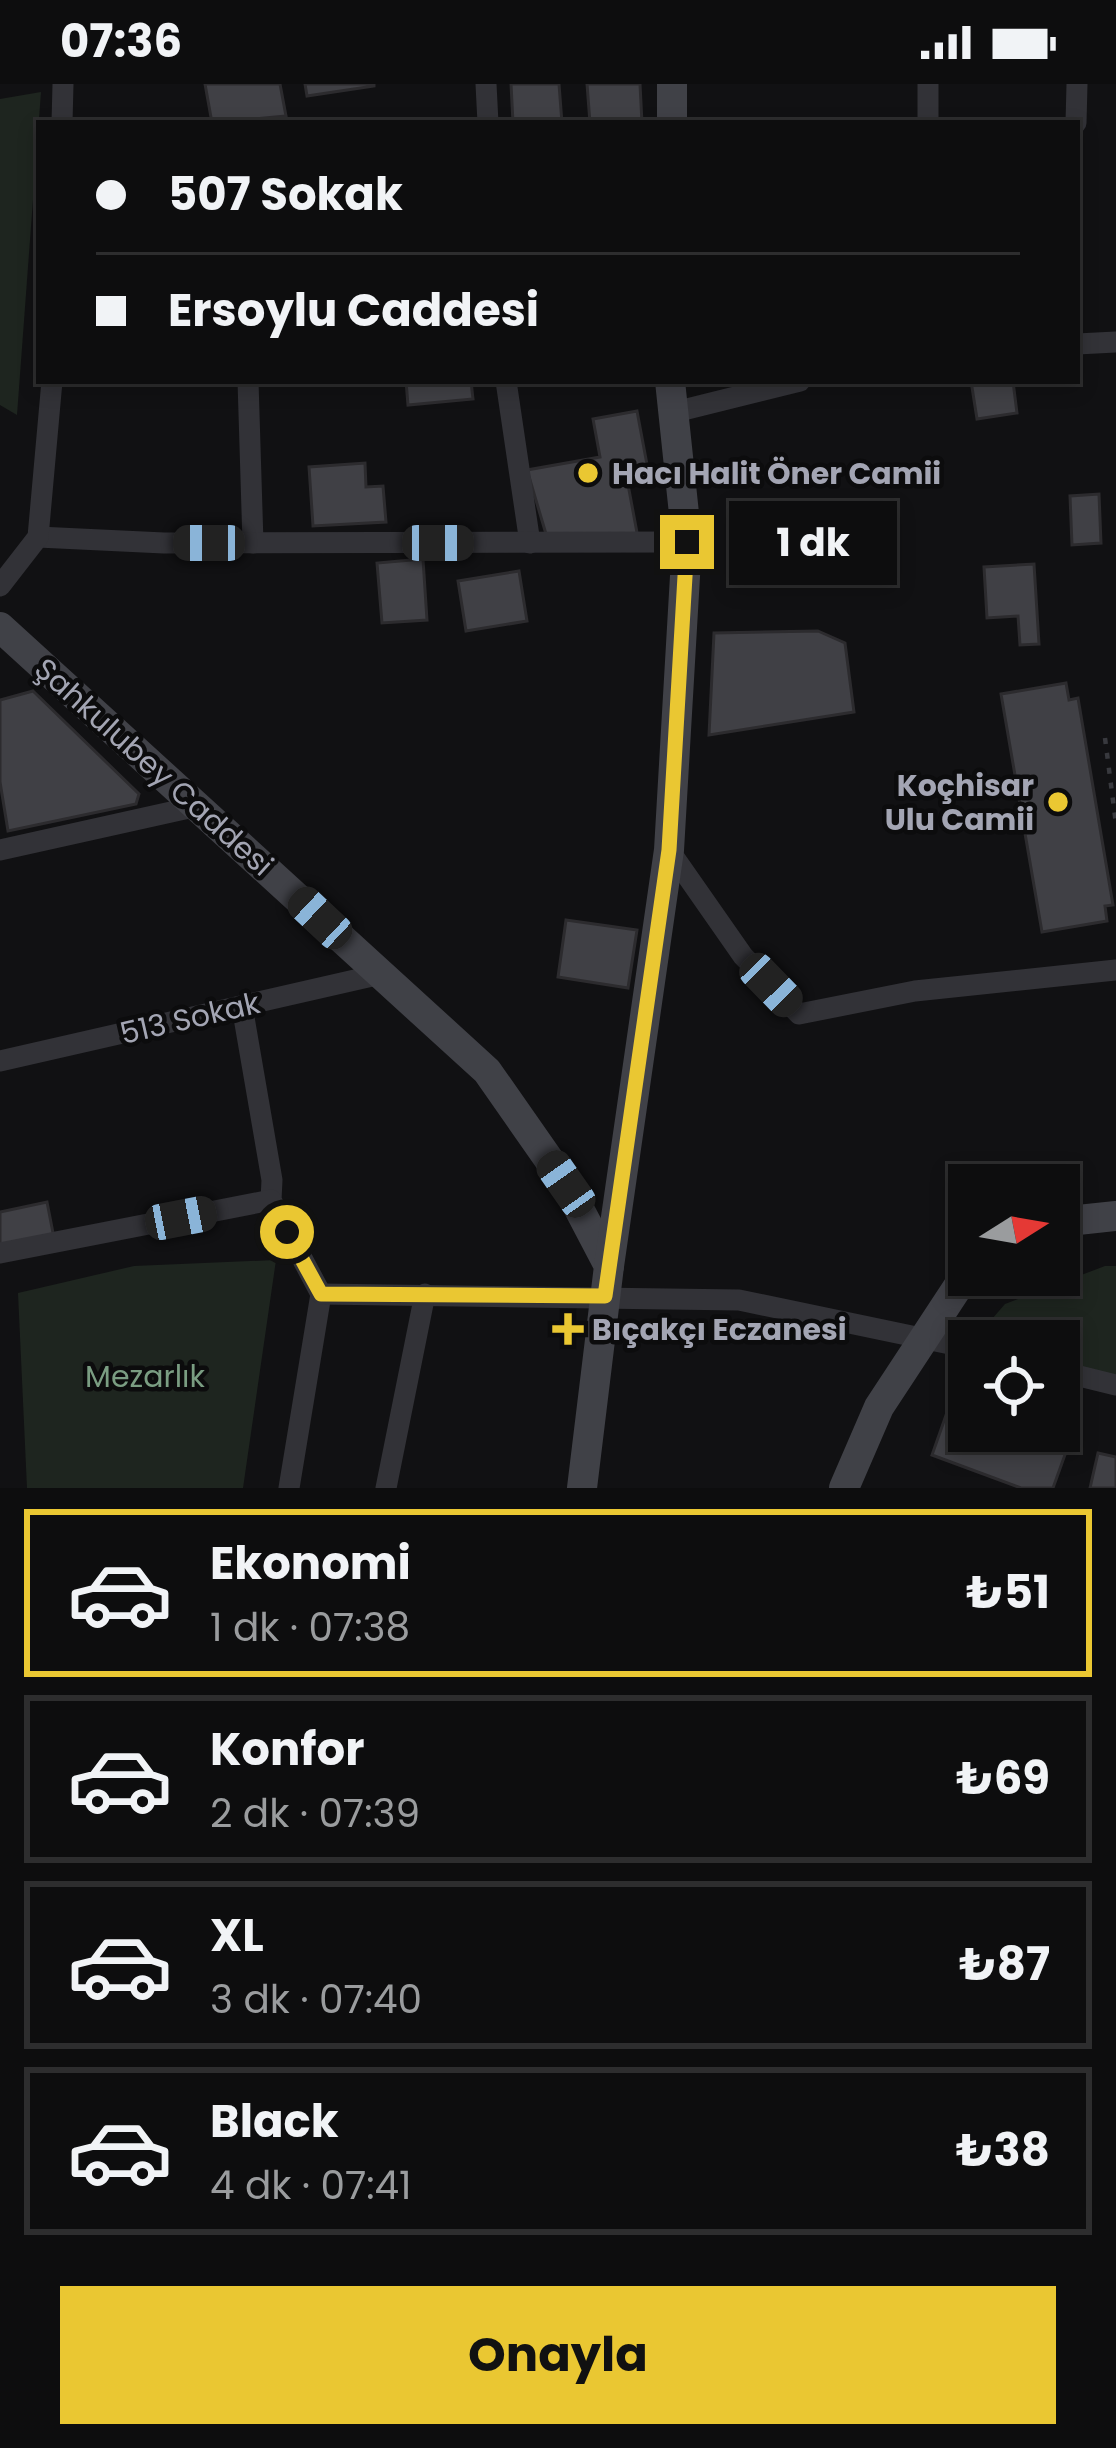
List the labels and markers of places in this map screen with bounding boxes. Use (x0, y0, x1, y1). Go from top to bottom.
place label: Hacı Halit Öner Camii (612, 452, 941, 495)
marker: Hacı Halit Öner Camii (575, 460, 601, 486)
place label: Koçhisar Ulu Camii (885, 764, 1034, 841)
marker: Koçhisar Ulu Camii (1045, 789, 1071, 815)
place label: Bıçakçı Eczanesi (592, 1308, 847, 1351)
marker: Bıçakçı Eczanesi (555, 1316, 581, 1342)

